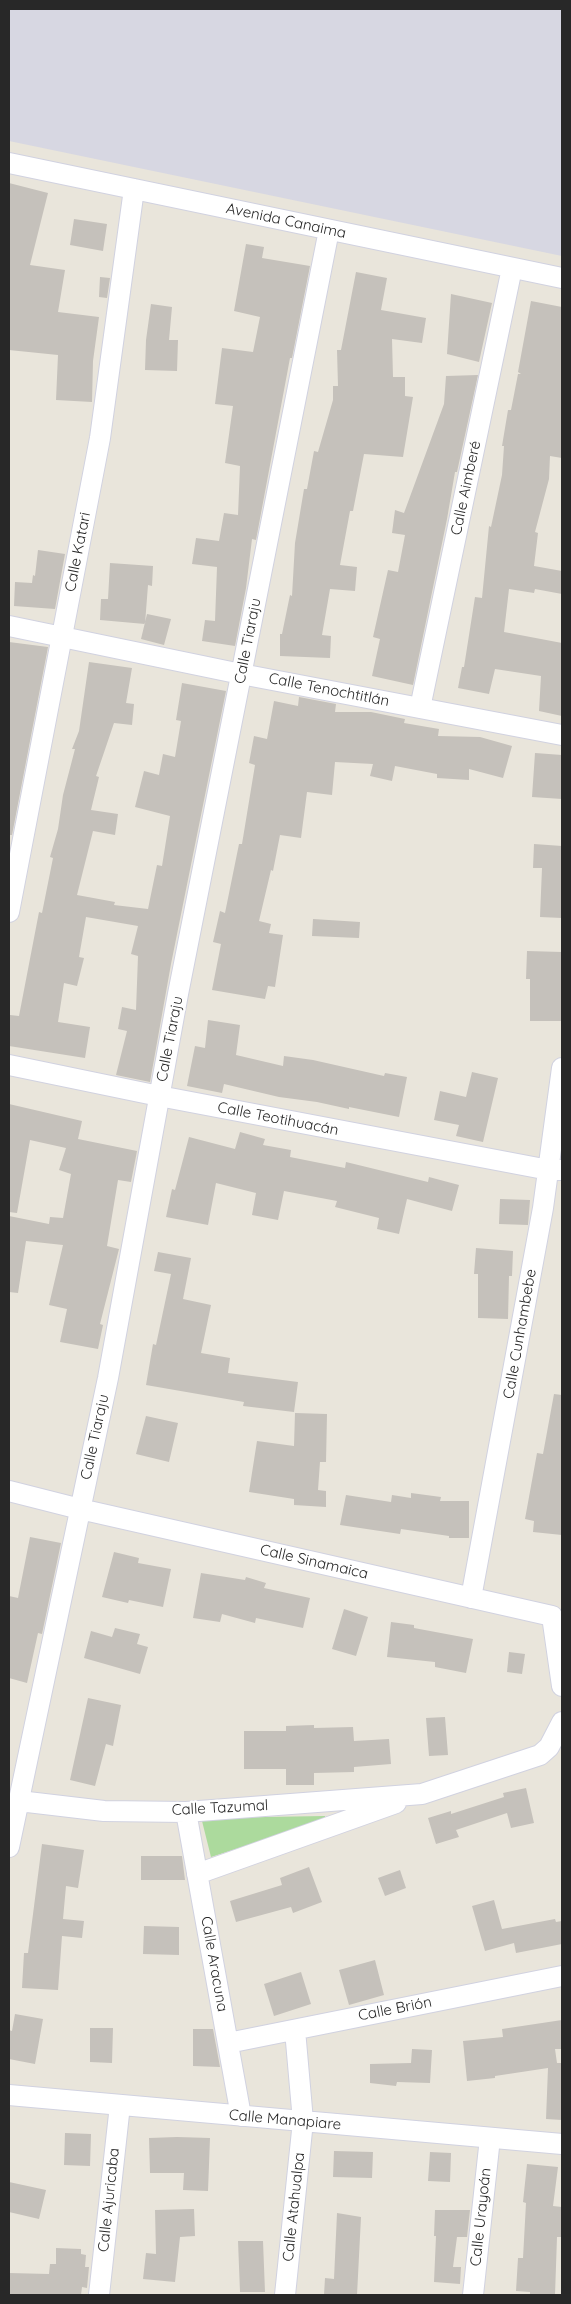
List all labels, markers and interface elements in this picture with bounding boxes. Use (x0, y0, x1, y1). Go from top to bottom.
street label: Avenida Canaima (224, 199, 348, 243)
street label: Calle Aimberé (447, 439, 485, 537)
street label: Calle Katari (61, 511, 95, 593)
street label: Calle Tiaraju (231, 597, 265, 685)
street label: Calle Tenochtitlán (267, 669, 391, 711)
street label: Calle Tiaraju (153, 995, 187, 1083)
street label: Calle Teotihuacán (216, 1098, 340, 1140)
street label: Calle Cunhambebe (500, 1268, 540, 1400)
street label: Calle Tiaraju (77, 1393, 113, 1481)
street label: Calle Sinamaica (258, 1541, 370, 1583)
street label: Calle Tazumal (171, 1796, 269, 1820)
street label: Calle Aracuna (197, 1915, 231, 2013)
street label: Calle Brión (357, 1993, 433, 2025)
street label: Calle Manapiare (228, 2106, 342, 2134)
street label: Calle Ajuricaba (95, 2147, 123, 2253)
street label: Calle Atahualpa (279, 2151, 309, 2263)
street label: Calle Urayoán (467, 2167, 495, 2267)

